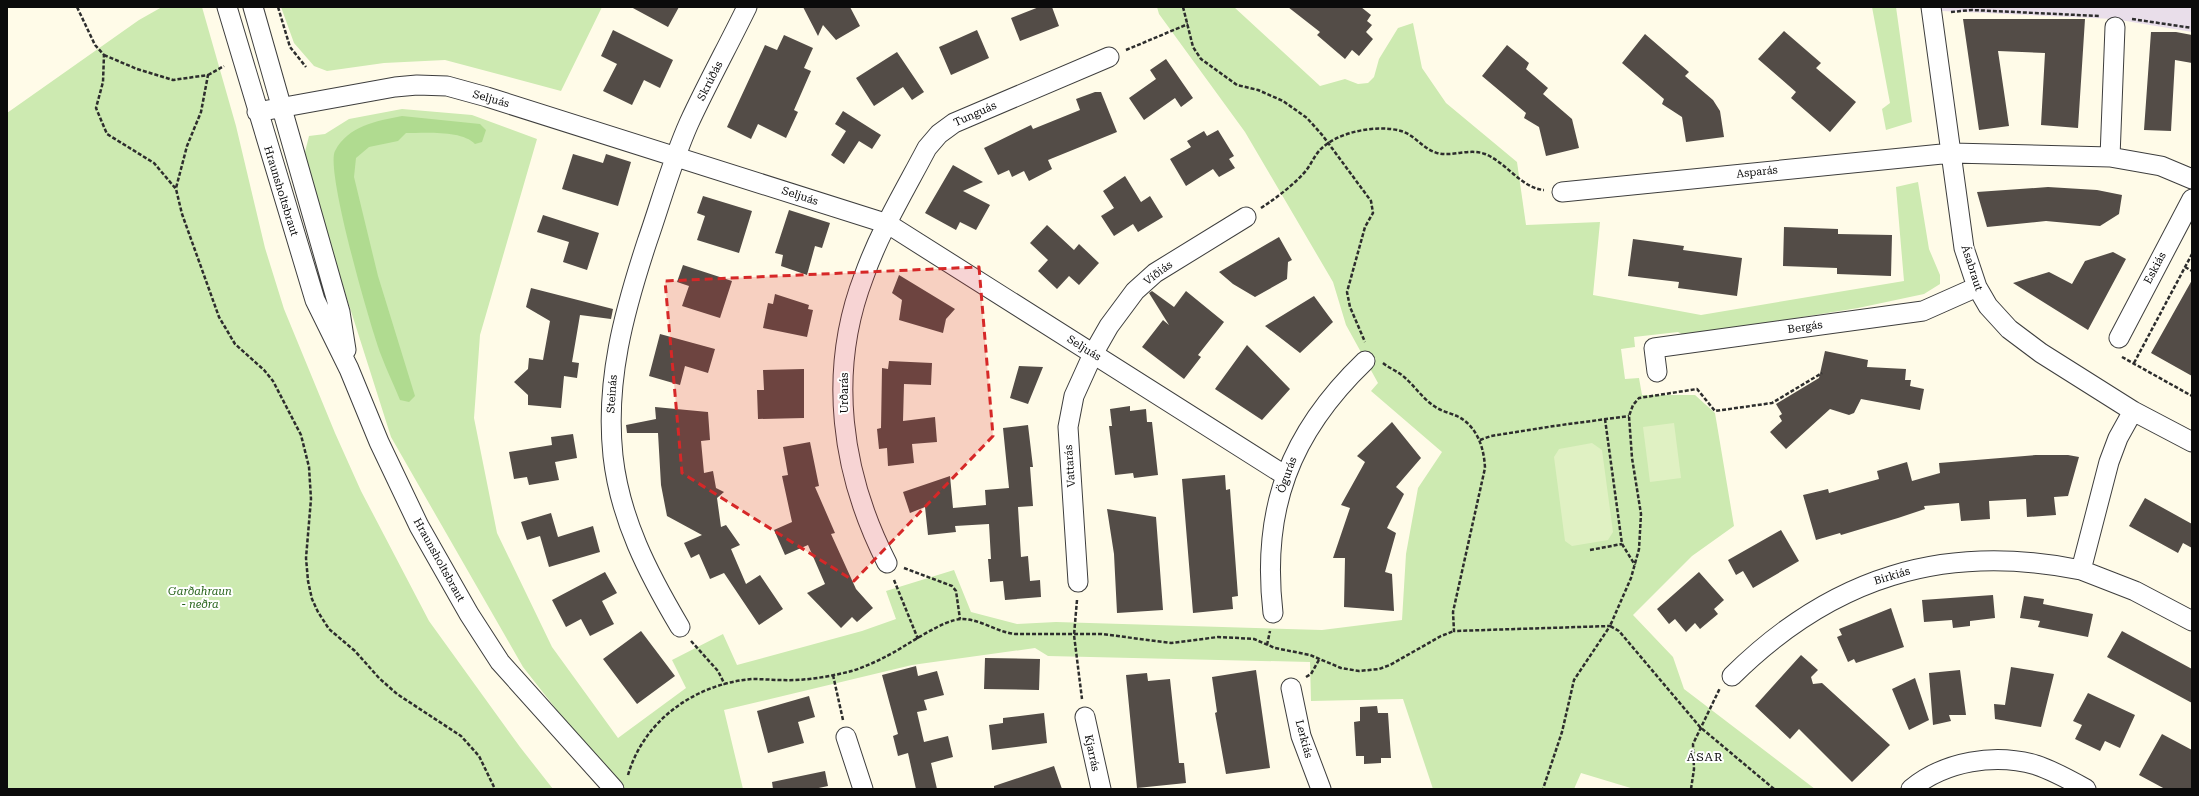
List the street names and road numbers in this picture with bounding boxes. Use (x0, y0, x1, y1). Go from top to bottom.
street label: Skrúðás (694, 59, 726, 103)
street label: Seljuás (471, 88, 511, 110)
street label: Tunguás (952, 99, 998, 129)
street label: Hraunsholtsbraut (261, 144, 301, 238)
street label: Asparás (1736, 163, 1778, 181)
street label: Seljuás (780, 184, 820, 208)
street label: Ásabraut (1959, 243, 1986, 293)
street label: Eskiás (2141, 250, 2169, 286)
street label: Víðiás (1141, 258, 1175, 288)
street label: Bergás (1787, 318, 1823, 336)
street label: Seljuás (1065, 333, 1103, 363)
street label: Urðarás (838, 372, 851, 414)
street label: Steinás (604, 374, 620, 414)
street label: Vattarás (1062, 444, 1078, 488)
street label: Ögurás (1274, 455, 1300, 495)
street label: Hraunsholtsbraut (411, 516, 467, 604)
street label: Birkiás (1872, 564, 1912, 588)
street label: Lerkiás (1293, 718, 1315, 760)
street label: Kjarrás (1082, 733, 1102, 773)

